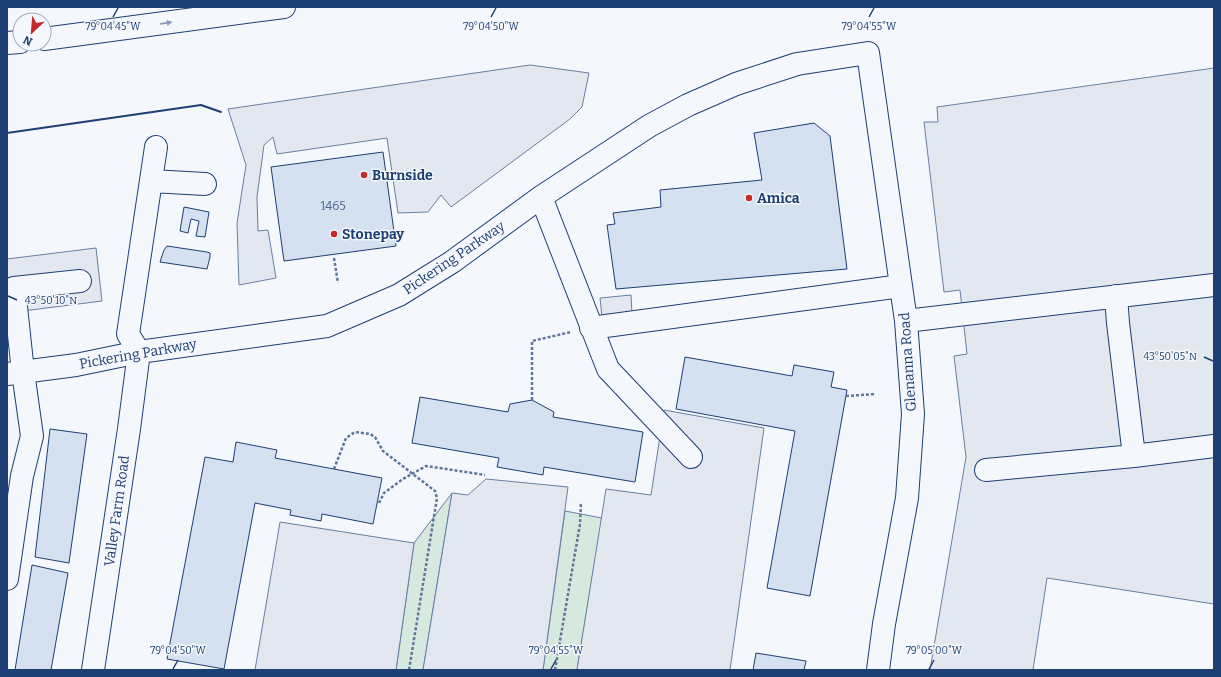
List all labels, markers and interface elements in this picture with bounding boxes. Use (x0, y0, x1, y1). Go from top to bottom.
north arrow (12, 12, 52, 52)
one-way arrow (160, 19, 172, 26)
text: 79°04'45"W (86, 21, 141, 33)
text: 79°04'50"W (463, 21, 519, 33)
text: 79°04'55"W (842, 21, 897, 33)
text: N (21, 33, 35, 48)
place label: Burnside (372, 167, 433, 184)
marker: Burnside (359, 170, 369, 180)
place label: Amica (757, 190, 800, 207)
marker: Amica (744, 193, 754, 203)
house number: 1465 (320, 199, 346, 213)
street label: Pickering Parkway (400, 217, 509, 298)
place label: Stonepay (342, 226, 404, 243)
marker: Stonepay (329, 229, 339, 239)
text: 43°50'10"N (25, 295, 77, 307)
street label: Glenanna Road (896, 312, 920, 412)
street label: Pickering Parkway (78, 335, 199, 373)
text: 43°50'05"N (1143, 351, 1197, 363)
street label: Valley Farm Road (101, 454, 133, 568)
text: 79°04'50"W (150, 645, 206, 657)
text: 79°04'55"W (529, 645, 584, 657)
text: 79°05'00"W (906, 645, 963, 657)

